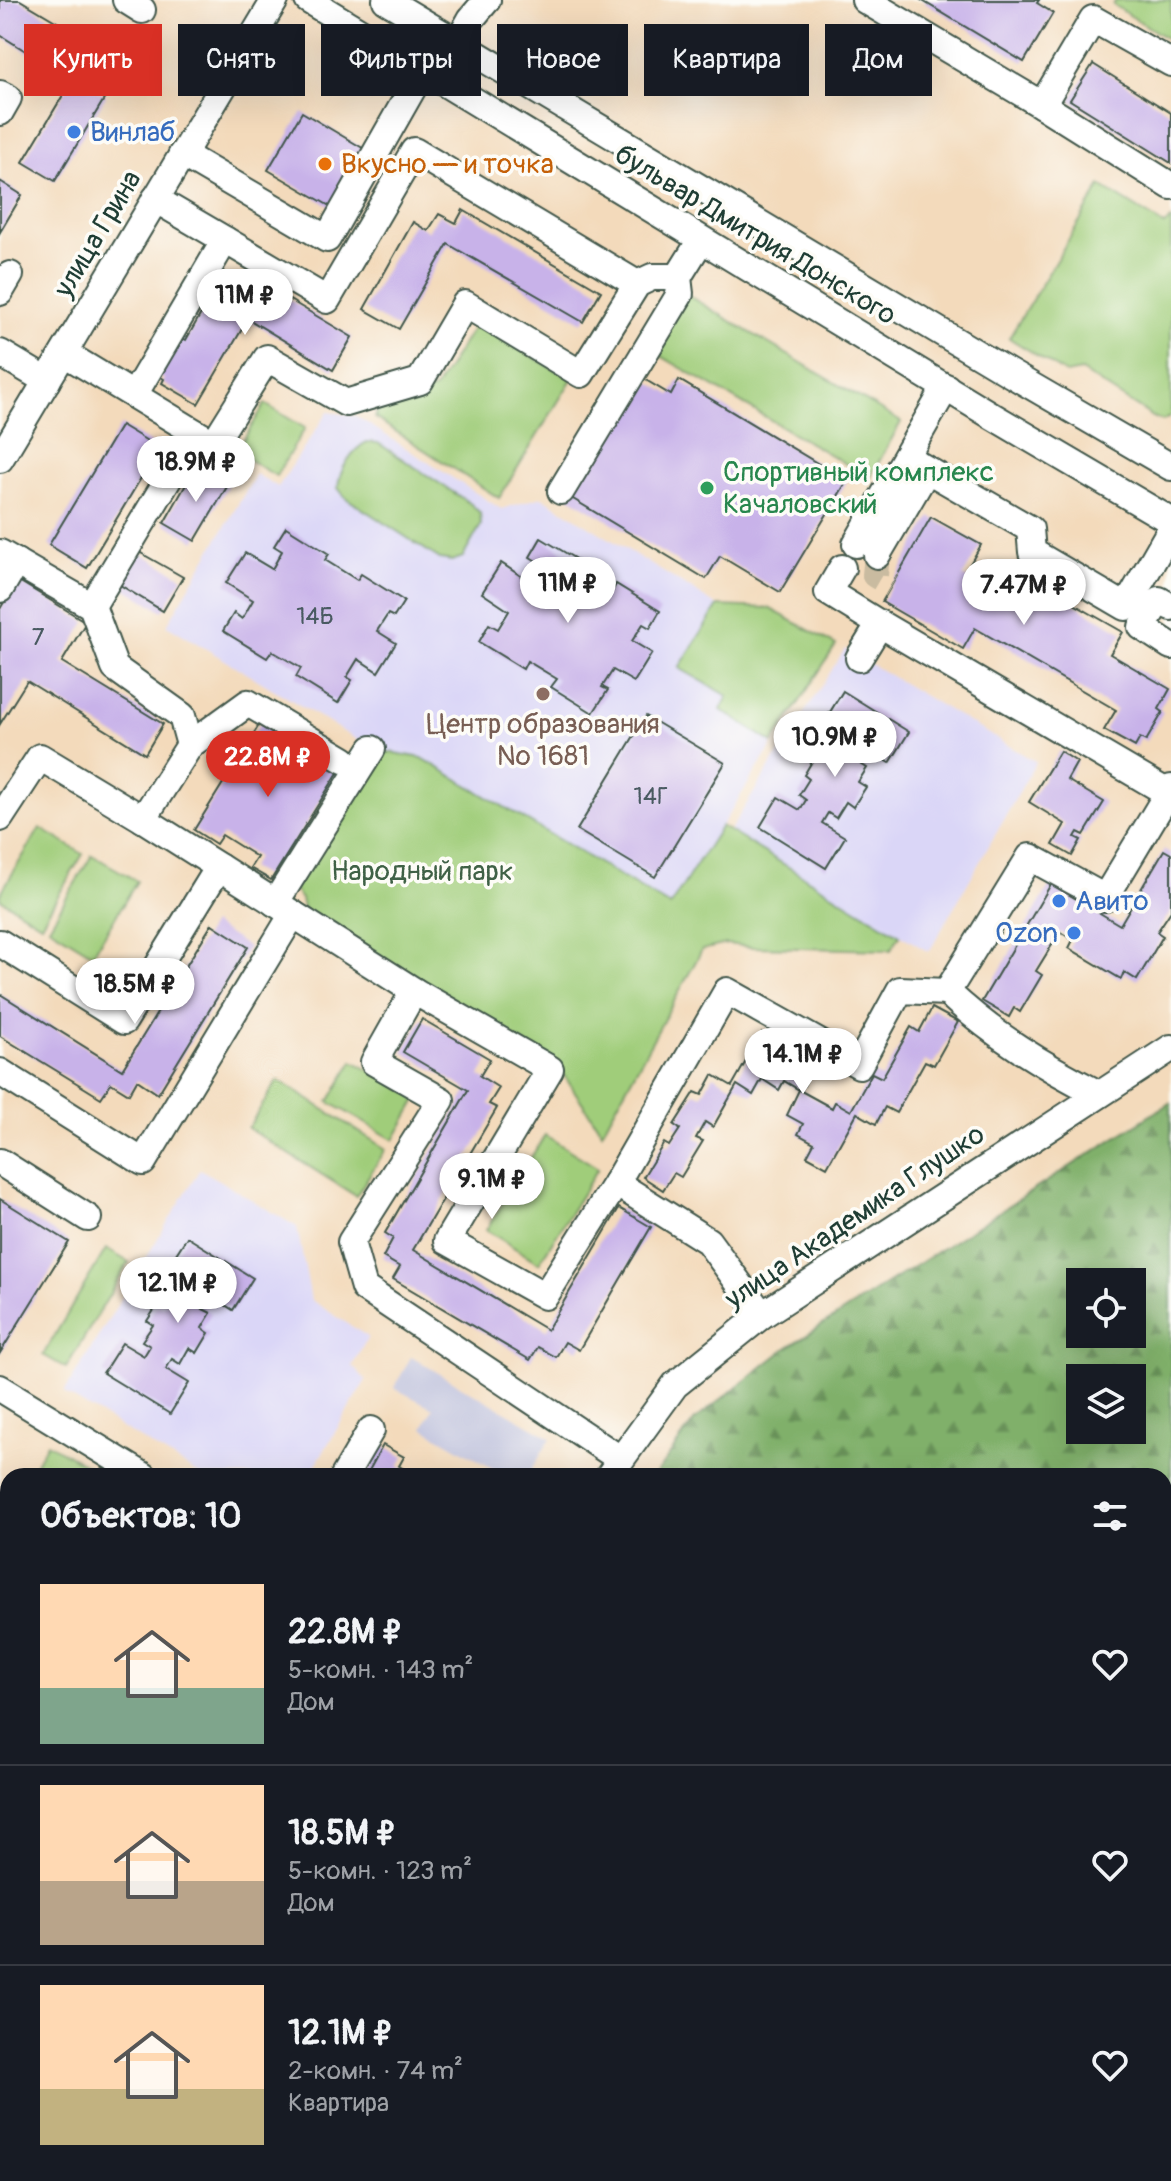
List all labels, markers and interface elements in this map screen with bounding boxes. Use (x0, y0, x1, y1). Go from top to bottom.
chip: Купить (24, 24, 162, 96)
chip: Снять (178, 24, 305, 96)
chip: Фильтры (321, 24, 481, 96)
chip: Новое (497, 24, 628, 96)
chip: Квартира (644, 24, 809, 96)
chip: Дом (825, 24, 932, 96)
place label: Винлаб (90, 115, 175, 150)
marker: Винлаб (65, 123, 83, 141)
street label: бульвар Дмитрия Донского (608, 137, 902, 333)
place label: Вкусно — и точка (341, 147, 554, 182)
marker: Вкусно — и точка (316, 155, 334, 173)
street label: улица Грина (46, 164, 150, 305)
pin: 11M ₽ (189, 269, 301, 337)
text: 11M ₽ (215, 279, 275, 311)
pin: 18.9M ₽ (122, 436, 270, 504)
text: 18.9M ₽ (155, 446, 237, 478)
place label: Спортивный комплекс Качаловский (723, 455, 994, 522)
marker: Спортивный комплекс Качаловский (698, 479, 716, 497)
pin: 11M ₽ (512, 557, 624, 625)
pin: 7.47M ₽ (950, 559, 1098, 627)
text: 11M ₽ (538, 567, 598, 599)
text: 7.47M ₽ (980, 569, 1068, 601)
house number: 14Б (296, 602, 334, 631)
house number: 7 (32, 623, 45, 652)
marker: Центр образования № 1681 (534, 685, 552, 703)
place label: Центр образования № 1681 (426, 707, 660, 774)
pin: 10.9M ₽ (761, 711, 909, 779)
text: 10.9M ₽ (792, 721, 878, 753)
pin: 22.8M ₽ (194, 731, 342, 799)
text: 22.8M ₽ (224, 741, 312, 773)
house number: 14Г (634, 782, 668, 811)
park label: Народный парк (331, 854, 513, 889)
place label: Авито (1075, 884, 1148, 919)
marker: Авито (1050, 892, 1068, 910)
place label: Ozon (995, 916, 1058, 951)
marker: Ozon (1065, 924, 1083, 942)
pin: 18.5M ₽ (61, 958, 209, 1026)
text: 18.5M ₽ (93, 968, 177, 1000)
pin: 14.1M ₽ (729, 1028, 877, 1096)
text: 14.1M ₽ (762, 1038, 844, 1070)
street label: улица Академика Глушко (718, 1117, 992, 1318)
pin: 9.1M ₽ (427, 1153, 557, 1221)
text: 9.1M ₽ (457, 1163, 527, 1195)
pin: 12.1M ₽ (104, 1257, 252, 1325)
text: 12.1M ₽ (138, 1267, 218, 1299)
map controls (1066, 1268, 1146, 1444)
button: locate (1066, 1268, 1146, 1348)
button: layers (1066, 1364, 1146, 1444)
icon: filters (1088, 1494, 1132, 1538)
text: Объектов: 10 (40, 1495, 241, 1538)
text: 22.8M ₽ (288, 1611, 403, 1654)
icon: home (104, 1616, 200, 1712)
icon: heart (1088, 1642, 1132, 1686)
text: 5-комн. · 143 m² (288, 1654, 473, 1686)
text: Дом (288, 1686, 335, 1718)
text: 18.5M ₽ (288, 1812, 397, 1855)
icon: home (104, 1817, 200, 1913)
icon: heart (1088, 1843, 1132, 1887)
text: 5-комн. · 123 m² (288, 1855, 472, 1887)
text: Дом (288, 1887, 335, 1919)
text: 12.1M ₽ (288, 2012, 393, 2055)
icon: home (104, 2017, 200, 2113)
icon: heart (1088, 2043, 1132, 2087)
text: 2-комн. · 74 m² (288, 2055, 463, 2087)
text: Квартира (288, 2087, 389, 2119)

